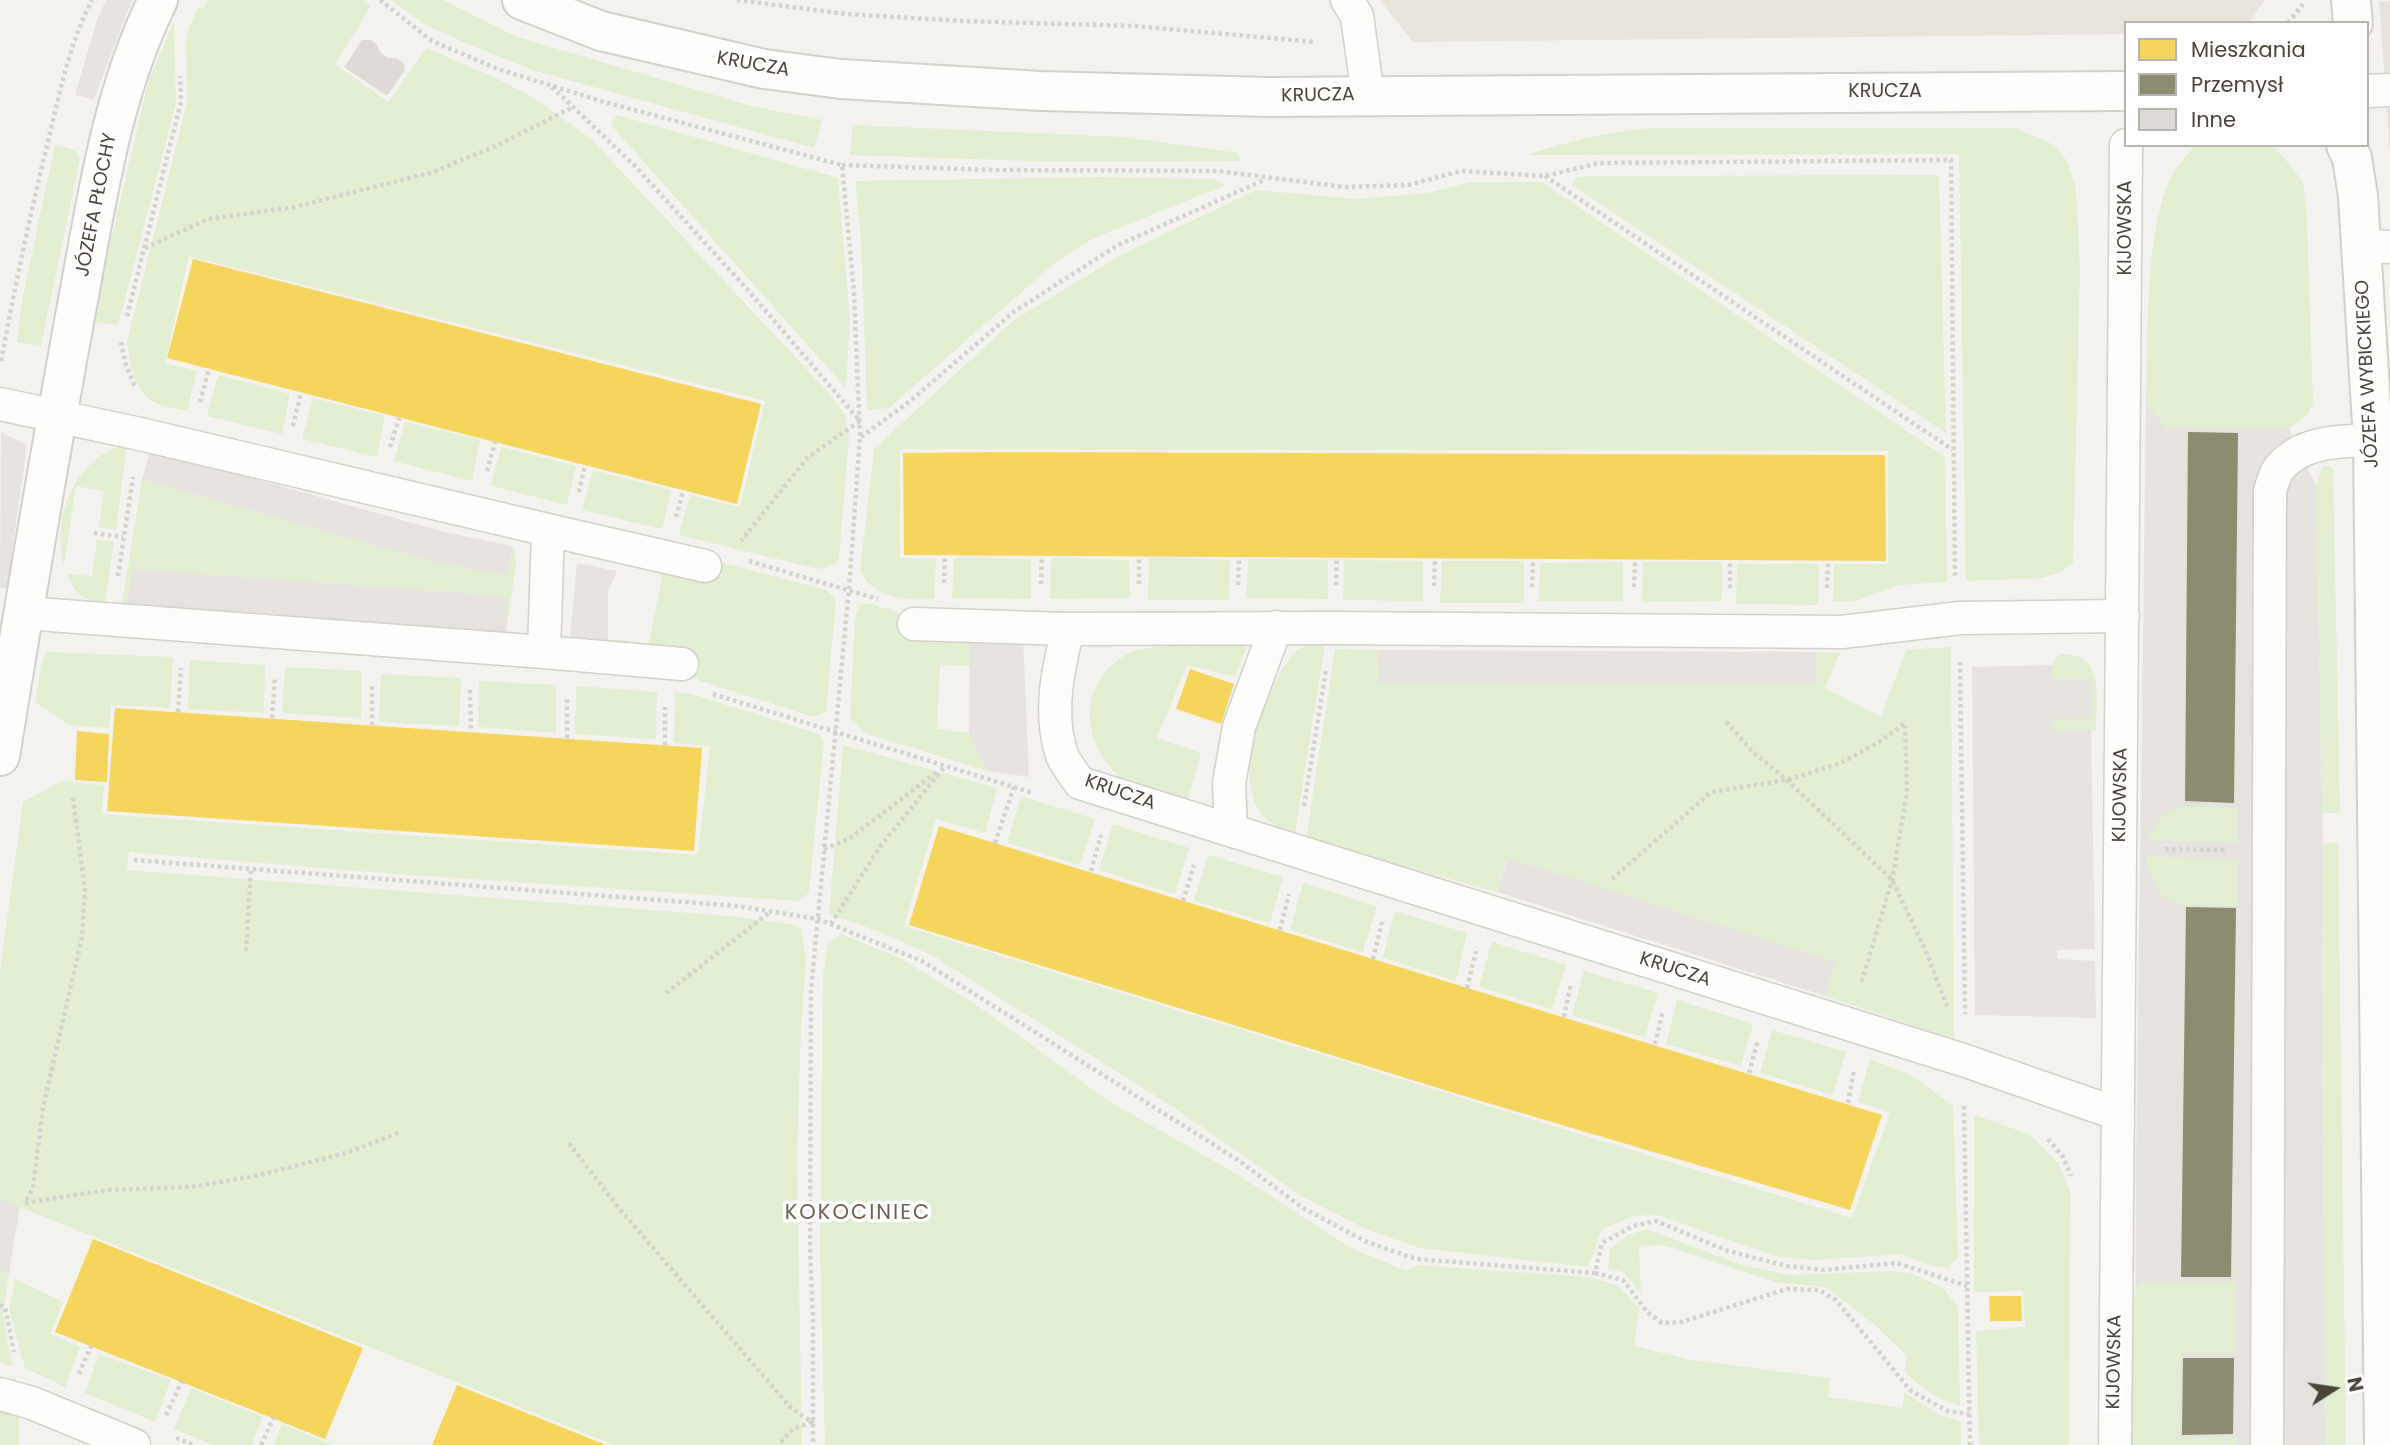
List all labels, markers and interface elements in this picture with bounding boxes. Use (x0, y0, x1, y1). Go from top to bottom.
legend (2124, 21, 2369, 147)
text: Mieszkania (2191, 35, 2306, 64)
street label: KRUCZA (715, 47, 791, 83)
text: Przemysł (2191, 70, 2283, 99)
street label: KRUCZA (1848, 81, 1922, 103)
street label: KRUCZA (1281, 84, 1355, 108)
text: Inne (2191, 105, 2236, 134)
street label: JÓZEFA PŁOCHY (72, 131, 122, 279)
street label: KIJOWSKA (2115, 181, 2137, 275)
street label: JÓZEFA WYBICKIEGO (2352, 279, 2384, 469)
street label: KIJOWSKA (2109, 747, 2133, 843)
street label: KRUCZA (1082, 770, 1158, 816)
street label: KRUCZA (1637, 948, 1713, 992)
district label: KOKOCINIEC (786, 1201, 930, 1227)
street label: KIJOWSKA (2103, 1314, 2127, 1410)
north arrow (2299, 1354, 2369, 1424)
text: N (2340, 1375, 2370, 1394)

